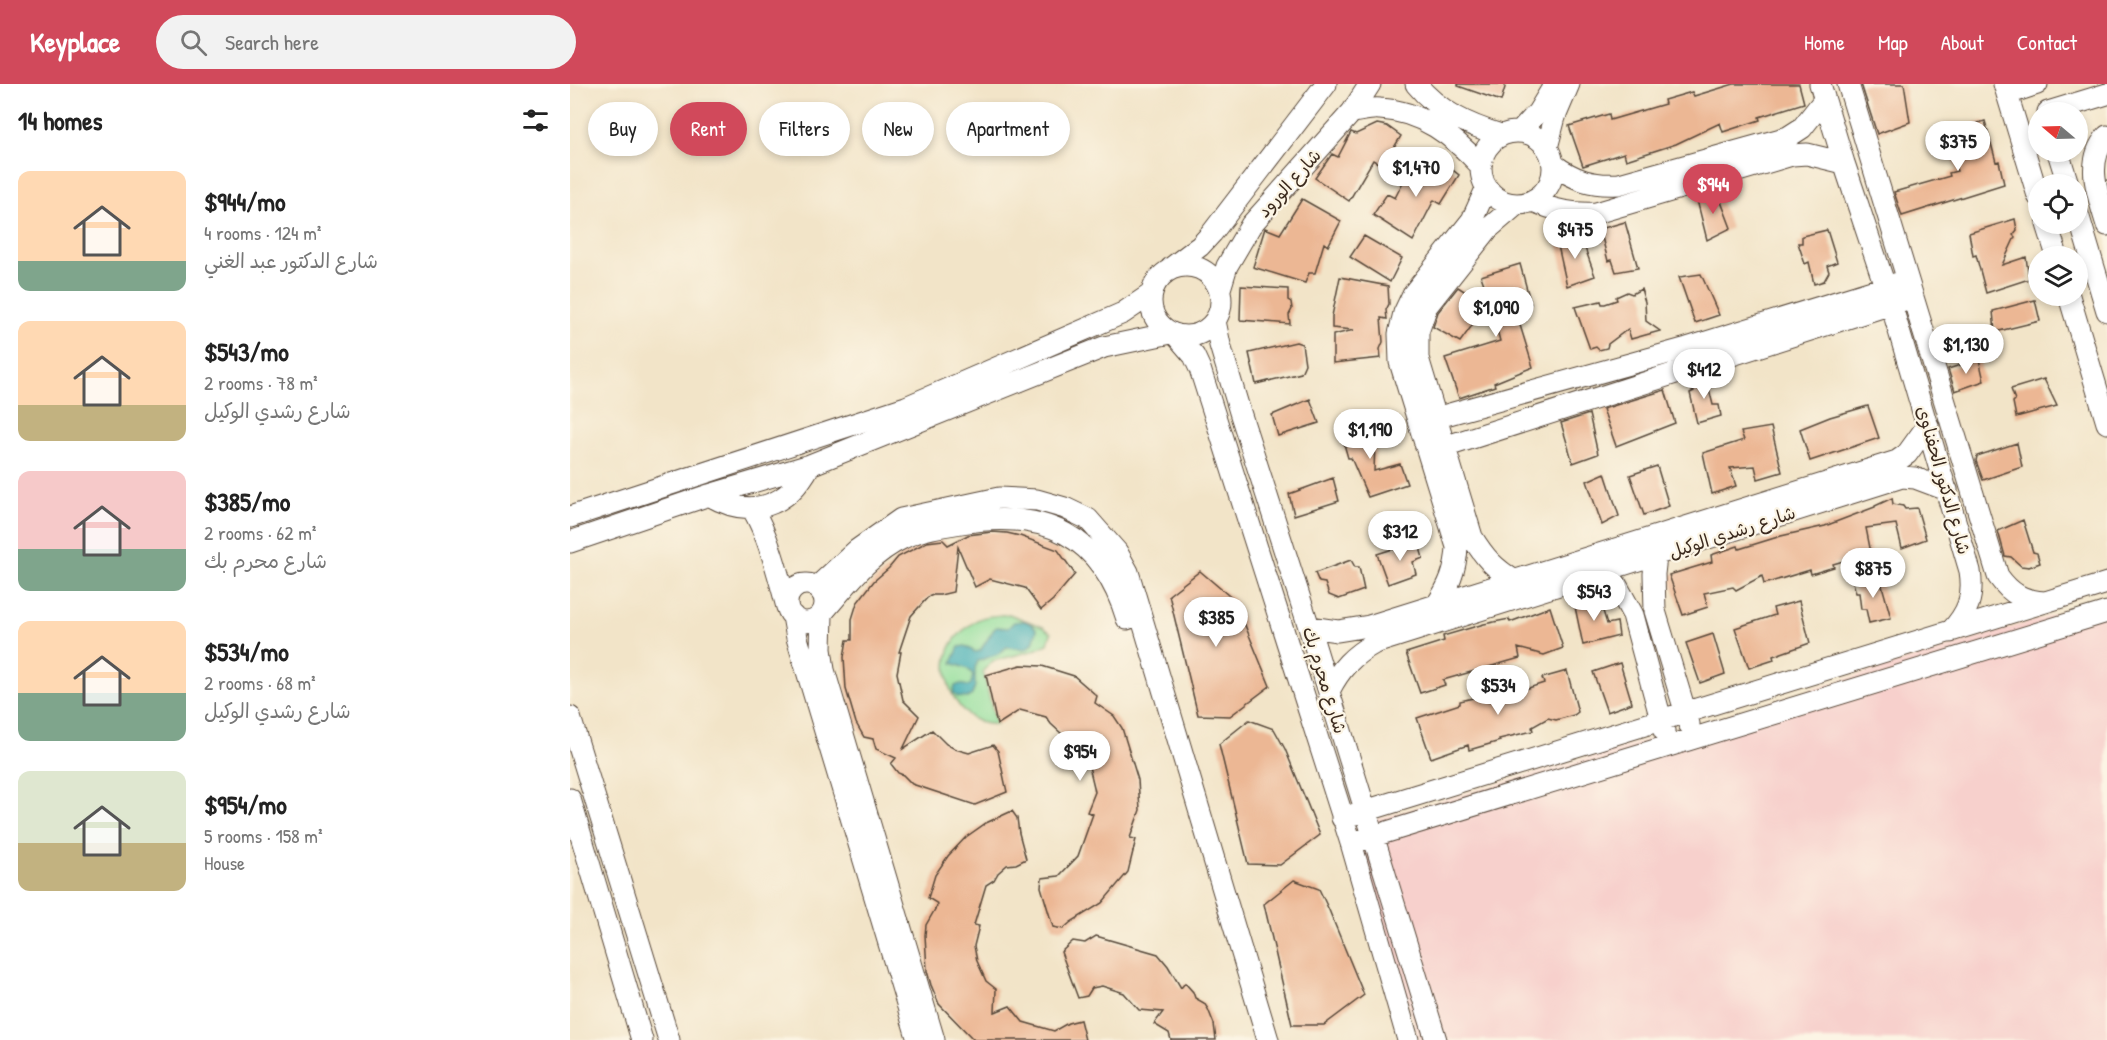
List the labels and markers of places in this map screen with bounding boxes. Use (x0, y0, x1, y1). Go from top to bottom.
pin: $375 (1922, 121, 1994, 172)
pin: $1,470 (1367, 147, 1465, 198)
pin: $944 (1677, 164, 1749, 215)
pin: $475 (1539, 209, 1611, 260)
pin: $1,090 (1447, 287, 1545, 338)
pin: $1,130 (1917, 324, 2015, 375)
pin: $412 (1668, 349, 1740, 400)
pin: $1,190 (1321, 409, 1419, 460)
pin: $312 (1364, 511, 1436, 562)
pin: $875 (1837, 548, 1909, 599)
pin: $543 (1558, 571, 1630, 622)
pin: $385 (1180, 597, 1252, 648)
pin: $534 (1462, 665, 1534, 716)
pin: $954 (1044, 731, 1116, 782)

